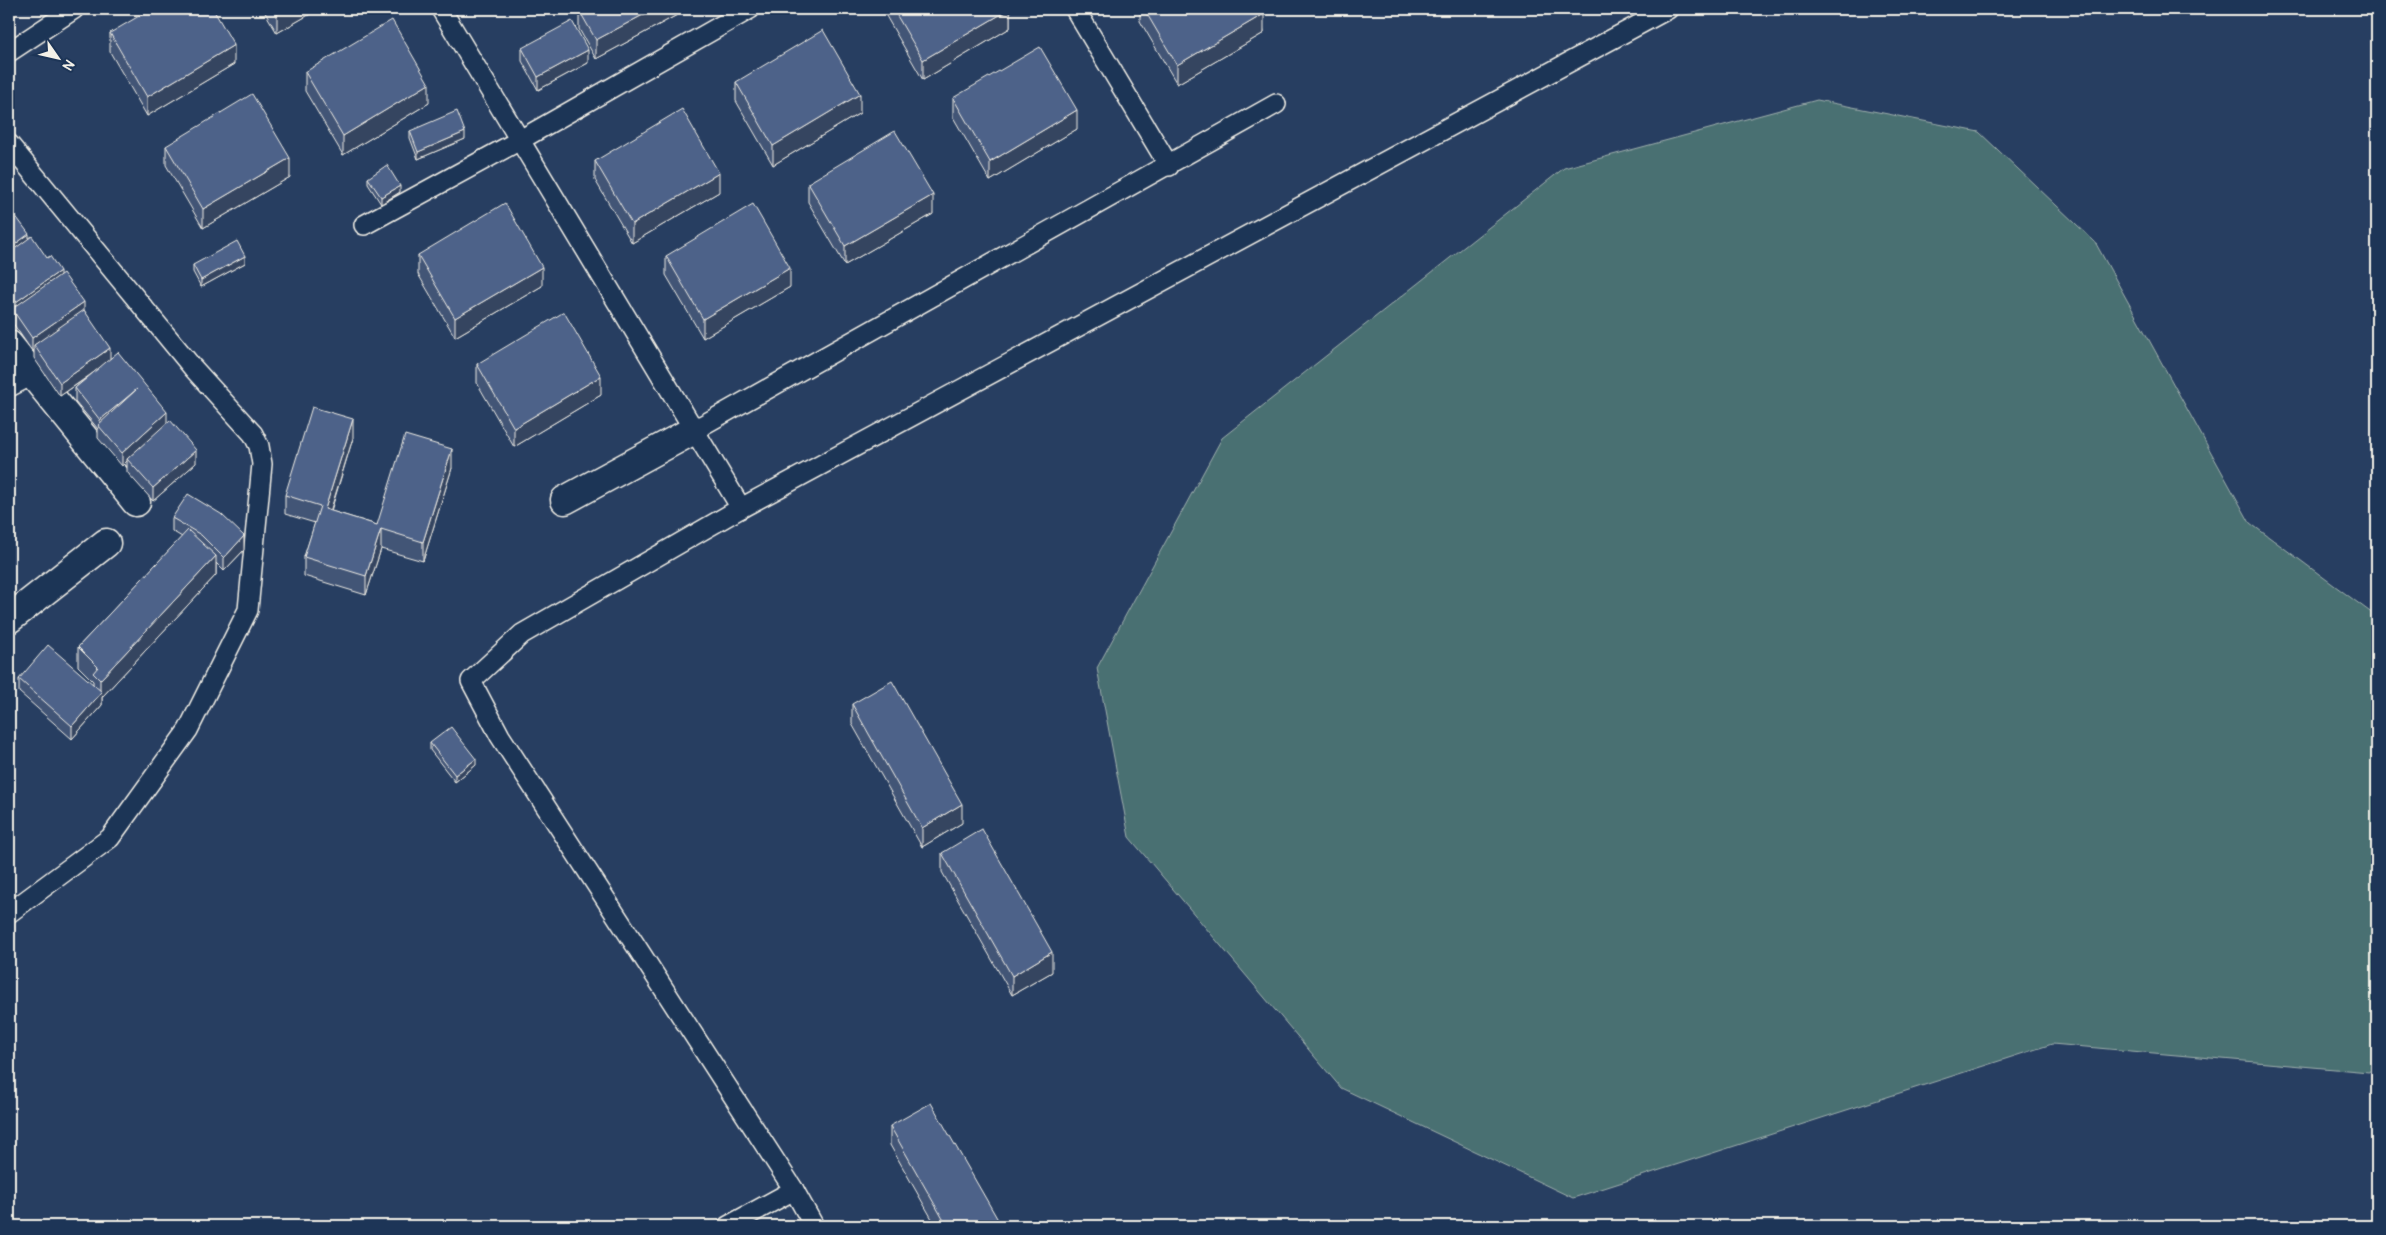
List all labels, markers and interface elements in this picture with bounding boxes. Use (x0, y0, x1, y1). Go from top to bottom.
north arrow (32, 32, 82, 82)
text: N (59, 56, 78, 74)

